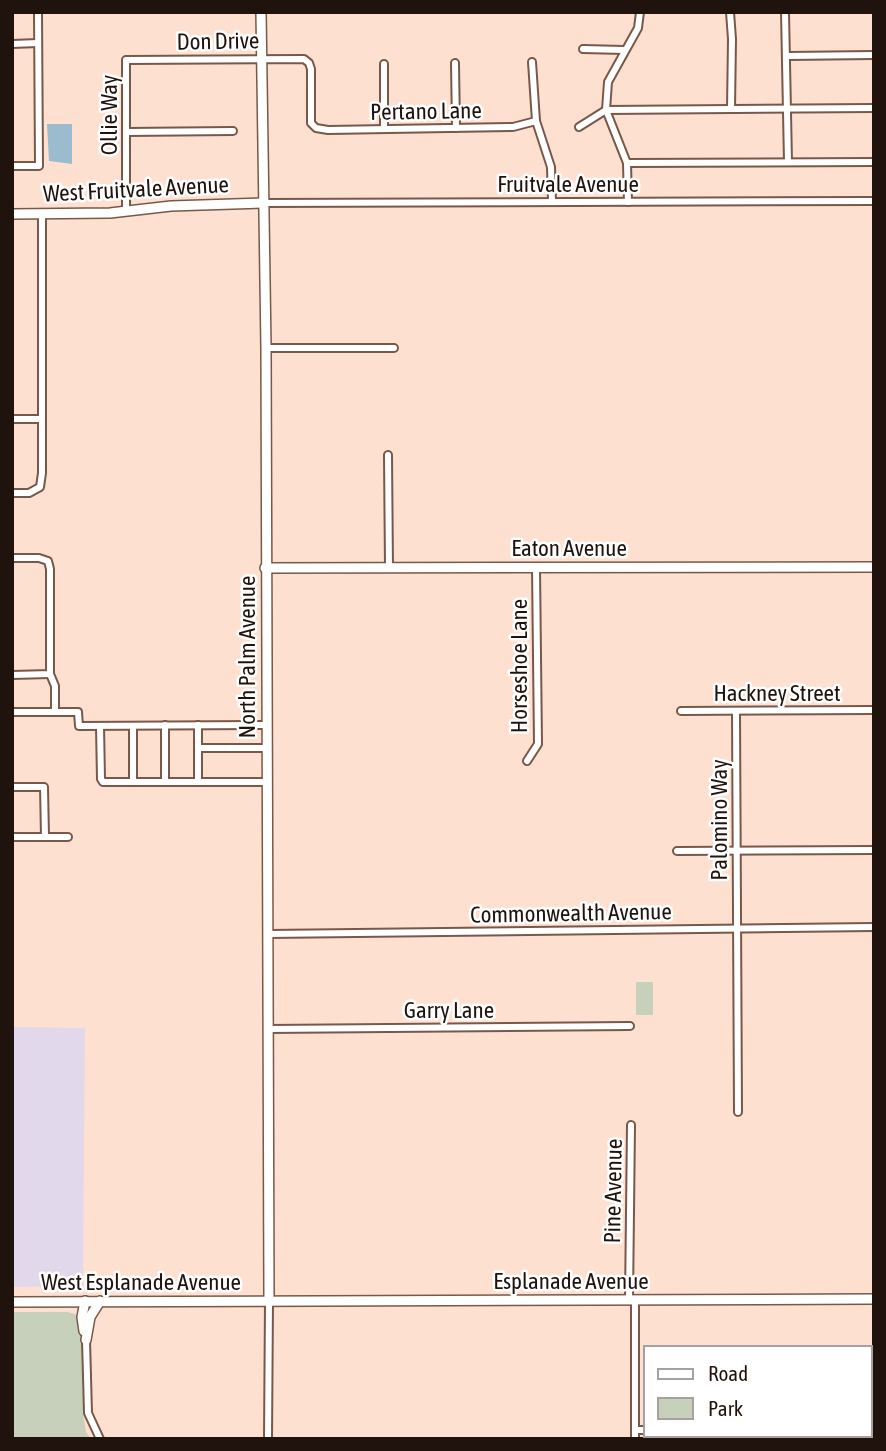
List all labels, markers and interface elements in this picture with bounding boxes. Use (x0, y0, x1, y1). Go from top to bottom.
street label: Don Drive (176, 27, 260, 55)
street label: Ollie Way (96, 75, 122, 155)
street label: Pertano Lane (370, 97, 482, 125)
street label: West Fruitvale Avenue (42, 171, 230, 207)
street label: Fruitvale Avenue (497, 171, 639, 197)
street label: Eaton Avenue (511, 535, 627, 561)
street label: North Palm Avenue (234, 576, 260, 738)
street label: Horseshoe Lane (506, 599, 532, 733)
street label: Hackney Street (713, 680, 841, 706)
street label: Palomino Way (706, 759, 732, 881)
street label: Commonwealth Avenue (470, 898, 672, 928)
street label: Garry Lane (404, 997, 494, 1023)
street label: Pine Avenue (599, 1139, 627, 1243)
street label: Esplanade Avenue (493, 1268, 649, 1294)
street label: West Esplanade Avenue (41, 1269, 241, 1295)
legend (644, 1346, 872, 1437)
text: Road (708, 1361, 748, 1385)
text: Park (708, 1396, 743, 1420)

